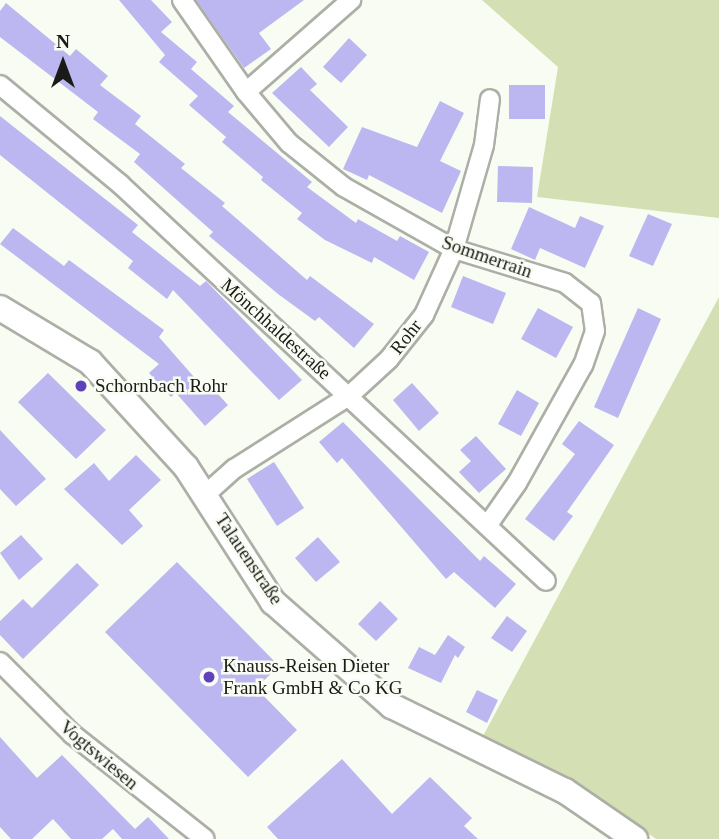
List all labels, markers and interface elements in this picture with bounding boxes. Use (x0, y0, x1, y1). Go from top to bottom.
north arrow (28, 28, 98, 98)
text: N (56, 31, 70, 52)
street label: Sommerrain (439, 231, 535, 283)
street label: Mönchhaldestraße (216, 274, 336, 384)
street label: Rohr (385, 315, 427, 359)
place label: Schornbach Rohr (95, 375, 227, 397)
marker: Schornbach Rohr (73, 378, 89, 394)
street label: Talauenstraße (210, 509, 288, 609)
place label: Knauss-Reisen Dieter Frank GmbH & Co KG (223, 655, 402, 699)
marker: Knauss-Reisen Dieter Frank GmbH & Co KG (201, 669, 217, 685)
street label: Vogtswiesen (55, 716, 143, 794)

